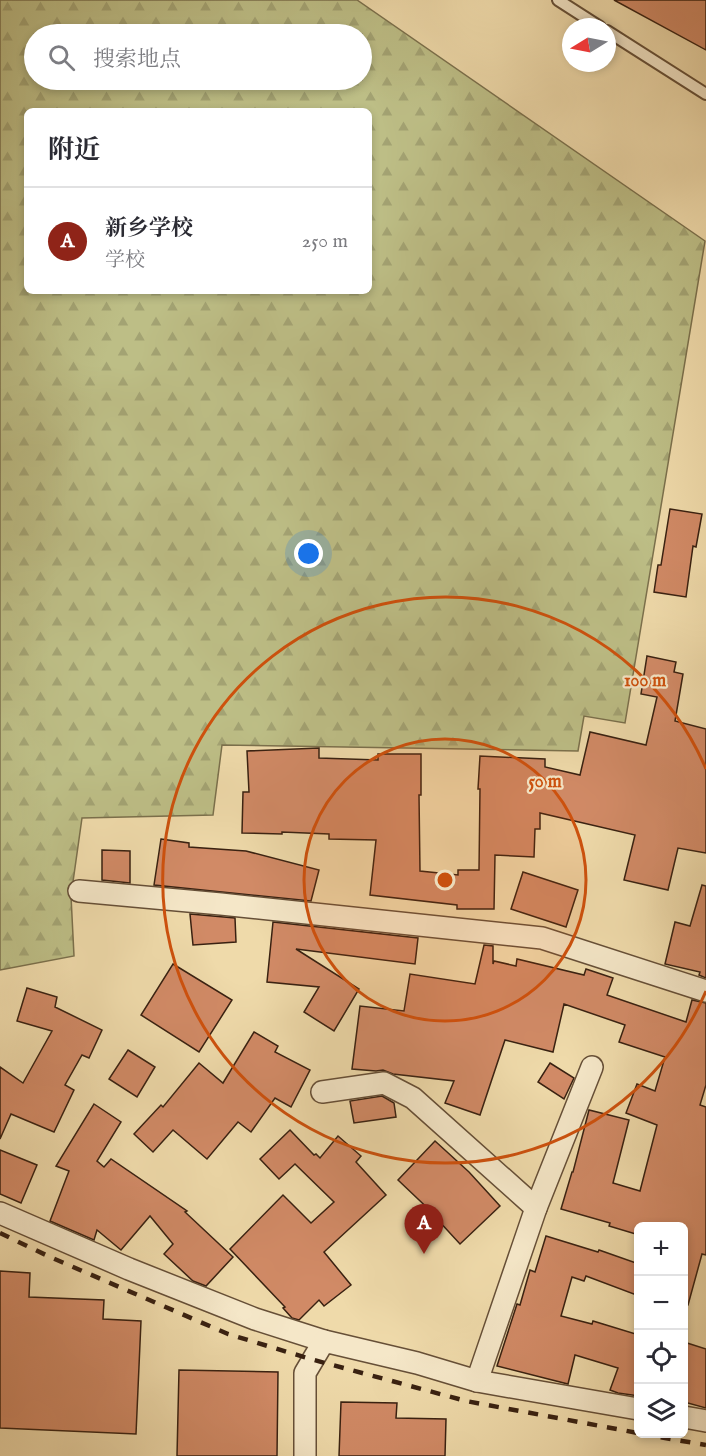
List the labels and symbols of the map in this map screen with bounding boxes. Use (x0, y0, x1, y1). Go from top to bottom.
north arrow (562, 18, 616, 72)
your location (294, 539, 323, 568)
text: 100 m (624, 670, 666, 693)
text: 50 m (528, 771, 562, 794)
centre of rings (435, 870, 455, 890)
pin: A (404, 1204, 444, 1254)

